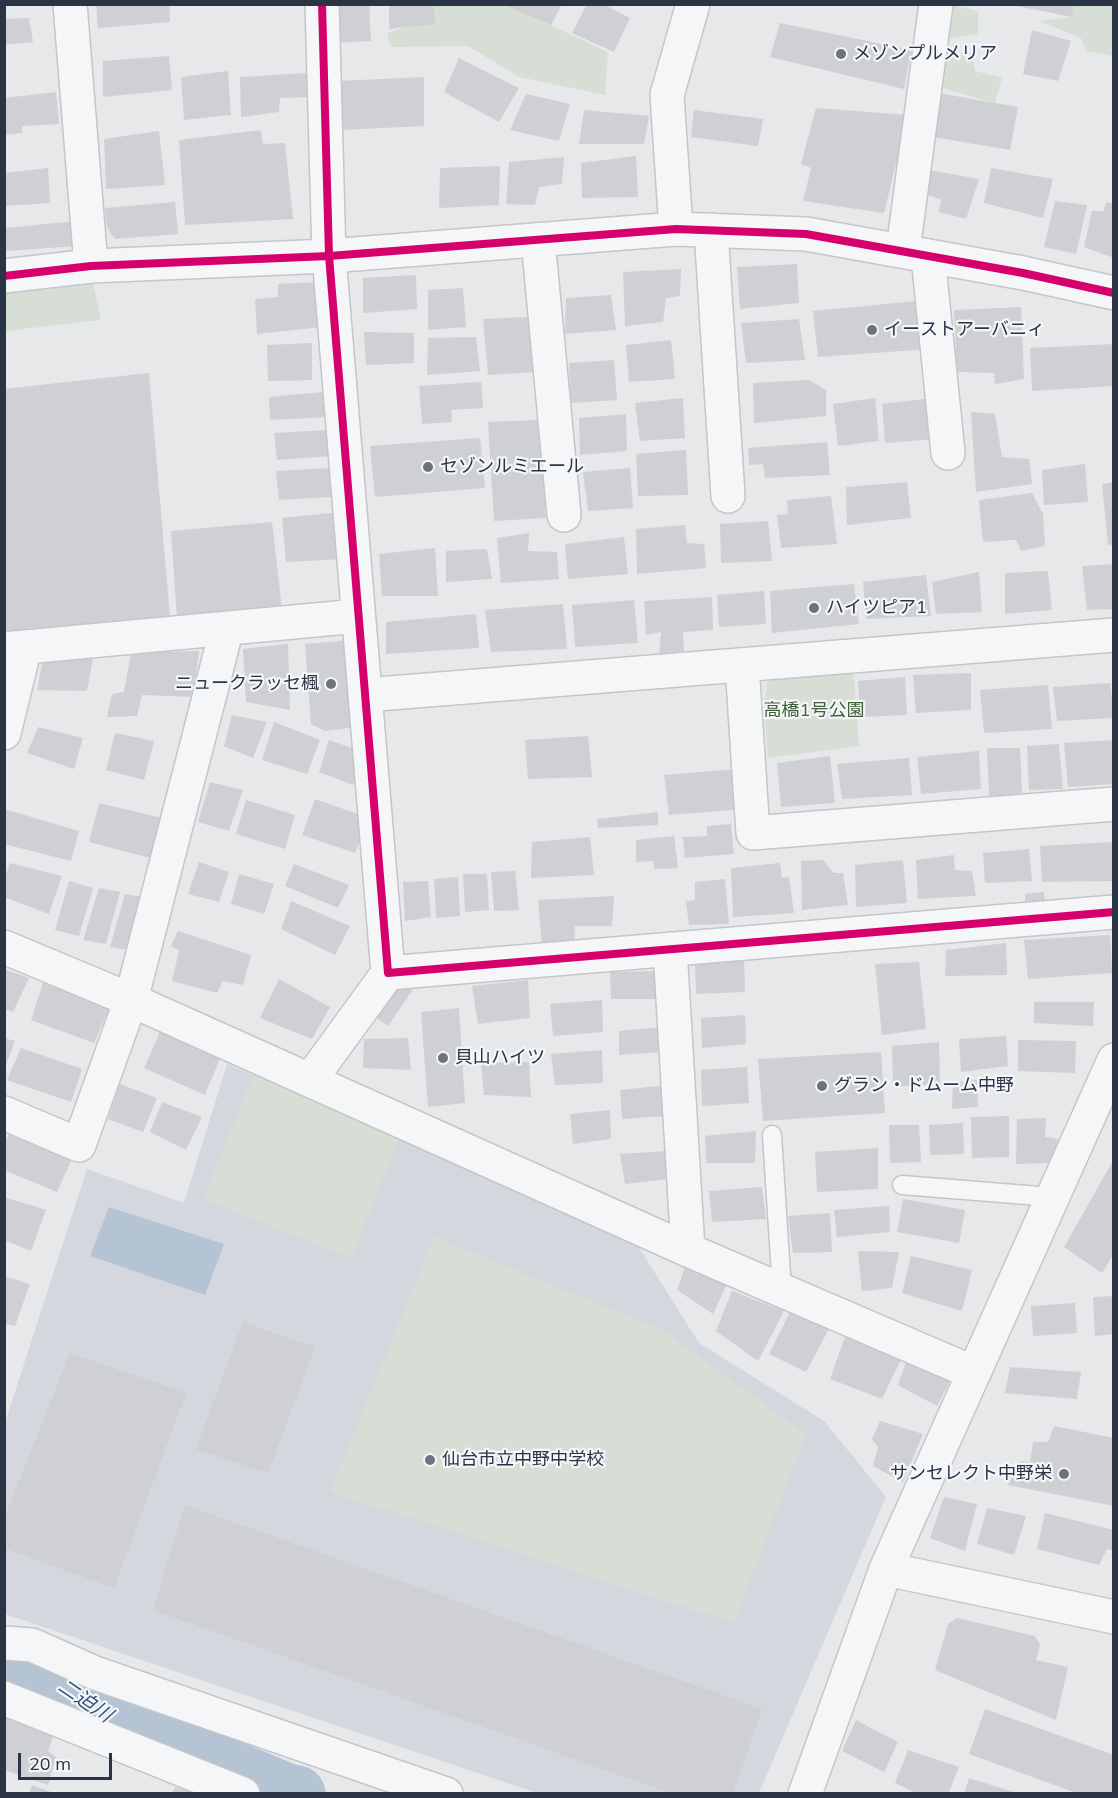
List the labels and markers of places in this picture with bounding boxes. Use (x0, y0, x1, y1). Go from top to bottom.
place label: メゾンプルメリア (853, 43, 997, 65)
marker: メゾンプルメリア (834, 47, 848, 61)
place label: イーストアーバニィ (884, 319, 1045, 341)
marker: イーストアーバニィ (865, 323, 879, 337)
place label: セゾンルミエール (440, 456, 584, 478)
marker: セゾンルミエール (421, 460, 435, 474)
place label: ハイツピア1 (826, 597, 927, 619)
marker: ハイツピア1 (807, 601, 821, 615)
place label: ニュークラッセ楓 (175, 673, 319, 695)
marker: ニュークラッセ楓 (324, 677, 338, 691)
place label: 貝山ハイツ (455, 1047, 545, 1069)
marker: 貝山ハイツ (436, 1051, 450, 1065)
place label: グラン・ドムーム中野 (834, 1075, 1014, 1097)
marker: グラン・ドムーム中野 (815, 1079, 829, 1093)
place label: 仙台市立中野中学校 (442, 1449, 604, 1471)
marker: 仙台市立中野中学校 (423, 1453, 437, 1467)
place label: サンセレクト中野栄 (890, 1463, 1052, 1485)
marker: サンセレクト中野栄 (1057, 1467, 1071, 1481)

